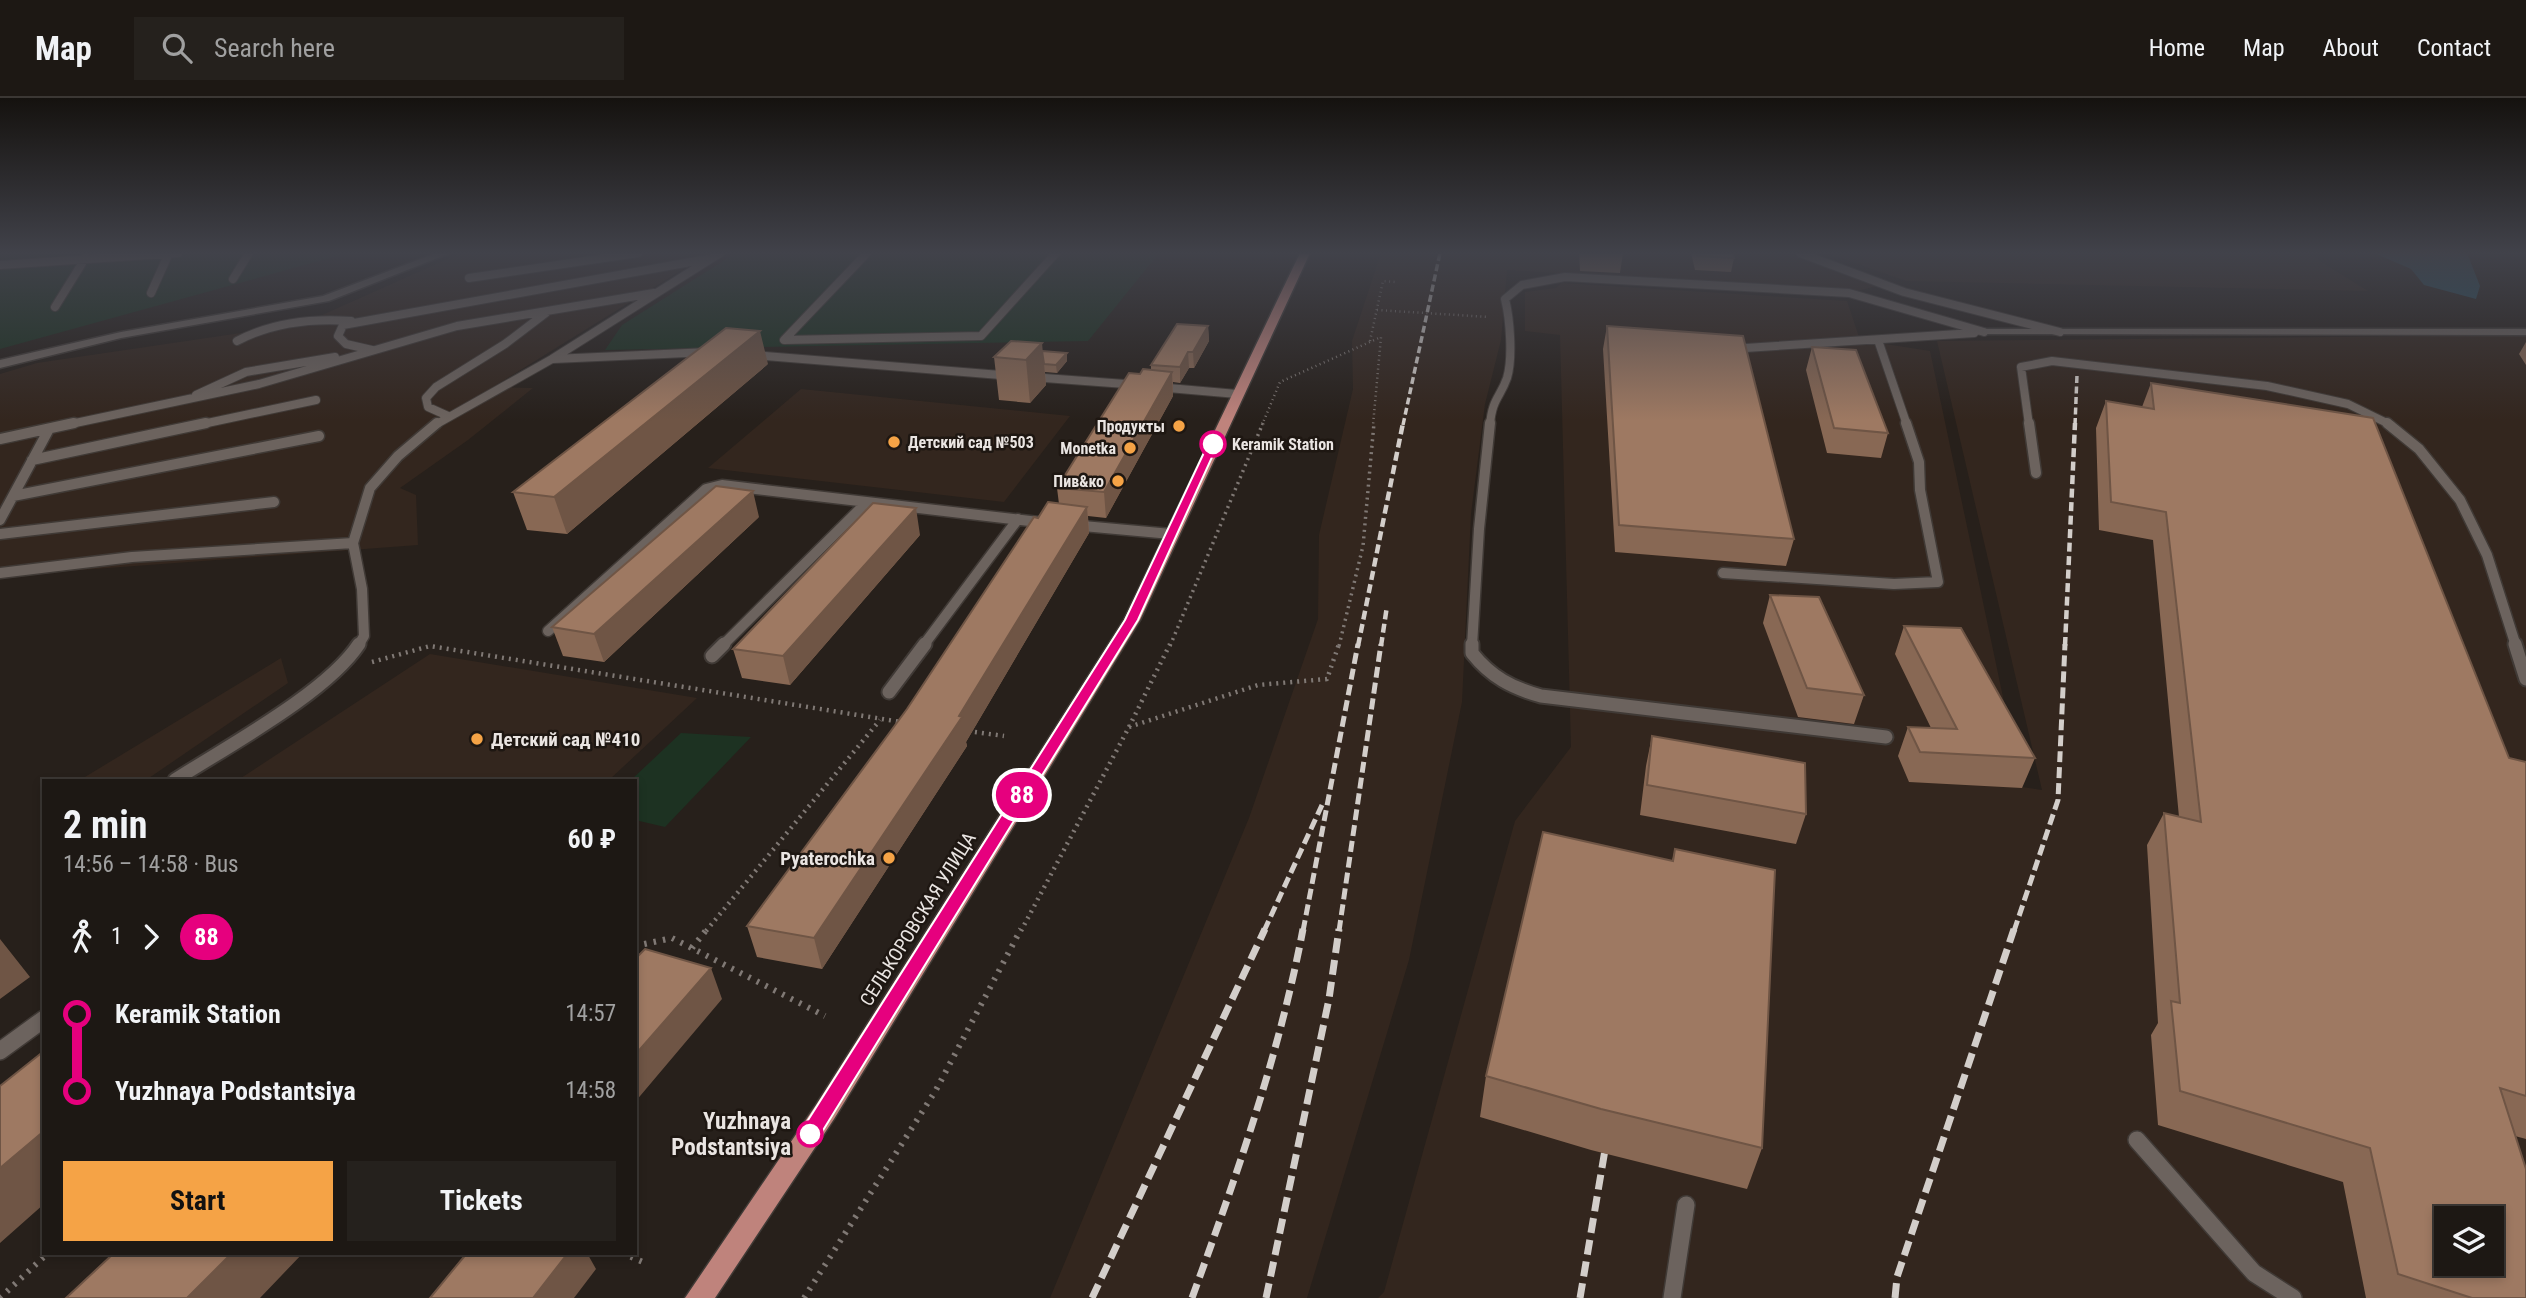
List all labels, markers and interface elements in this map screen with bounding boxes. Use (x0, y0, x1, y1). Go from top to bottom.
search box (134, 17, 624, 80)
text: Map (35, 29, 92, 68)
icon: search (158, 29, 196, 67)
text: Search here (214, 33, 335, 63)
text: Home (2149, 34, 2205, 62)
text: Map (2243, 34, 2285, 62)
text: About (2323, 34, 2379, 62)
text: Contact (2417, 34, 2491, 62)
place label: Продукты (1097, 417, 1165, 436)
marker: Продукты (1171, 418, 1187, 434)
marker: Keramik Station (1200, 431, 1226, 457)
place label: Детский сад №503 (908, 433, 1034, 452)
marker: Детский сад №503 (886, 434, 902, 450)
place label: Keramik Station (1232, 435, 1334, 454)
place label: Monetka (1060, 439, 1116, 458)
marker: Monetka (1122, 440, 1138, 456)
place label: Пив&ко (1053, 472, 1104, 491)
marker: Пив&ко (1110, 473, 1126, 489)
place label: Детский сад №410 (491, 728, 640, 751)
marker: Детский сад №410 (469, 731, 485, 747)
line badge: 88 (990, 772, 1054, 818)
text: 88 (1010, 781, 1034, 809)
text: 2 min (63, 803, 147, 847)
text: 60 ₽ (567, 824, 616, 854)
street label: СЕЛЬКОРОВСКАЯ УЛИЦА (855, 828, 981, 1010)
place label: Pyaterochka (780, 847, 875, 870)
marker: Pyaterochka (881, 850, 897, 866)
text: 14:56 – 14:58 · Bus (63, 851, 239, 878)
icon: walk (63, 918, 101, 956)
icon: forward (132, 918, 170, 956)
text: 1 (111, 923, 122, 950)
text: 88 (194, 923, 219, 951)
text: Keramik Station (115, 999, 281, 1029)
text: 14:57 (565, 1000, 616, 1027)
text: Yuzhnaya Podstantsiya (115, 1076, 356, 1106)
text: 14:58 (565, 1077, 616, 1104)
place label: Yuzhnaya Podstantsiya (671, 1108, 791, 1161)
marker: Yuzhnaya Podstantsiya (797, 1121, 823, 1147)
button: Start (63, 1161, 333, 1241)
button: Tickets (347, 1161, 616, 1241)
map controls (2434, 1206, 2504, 1276)
button: layers (2434, 1206, 2504, 1276)

